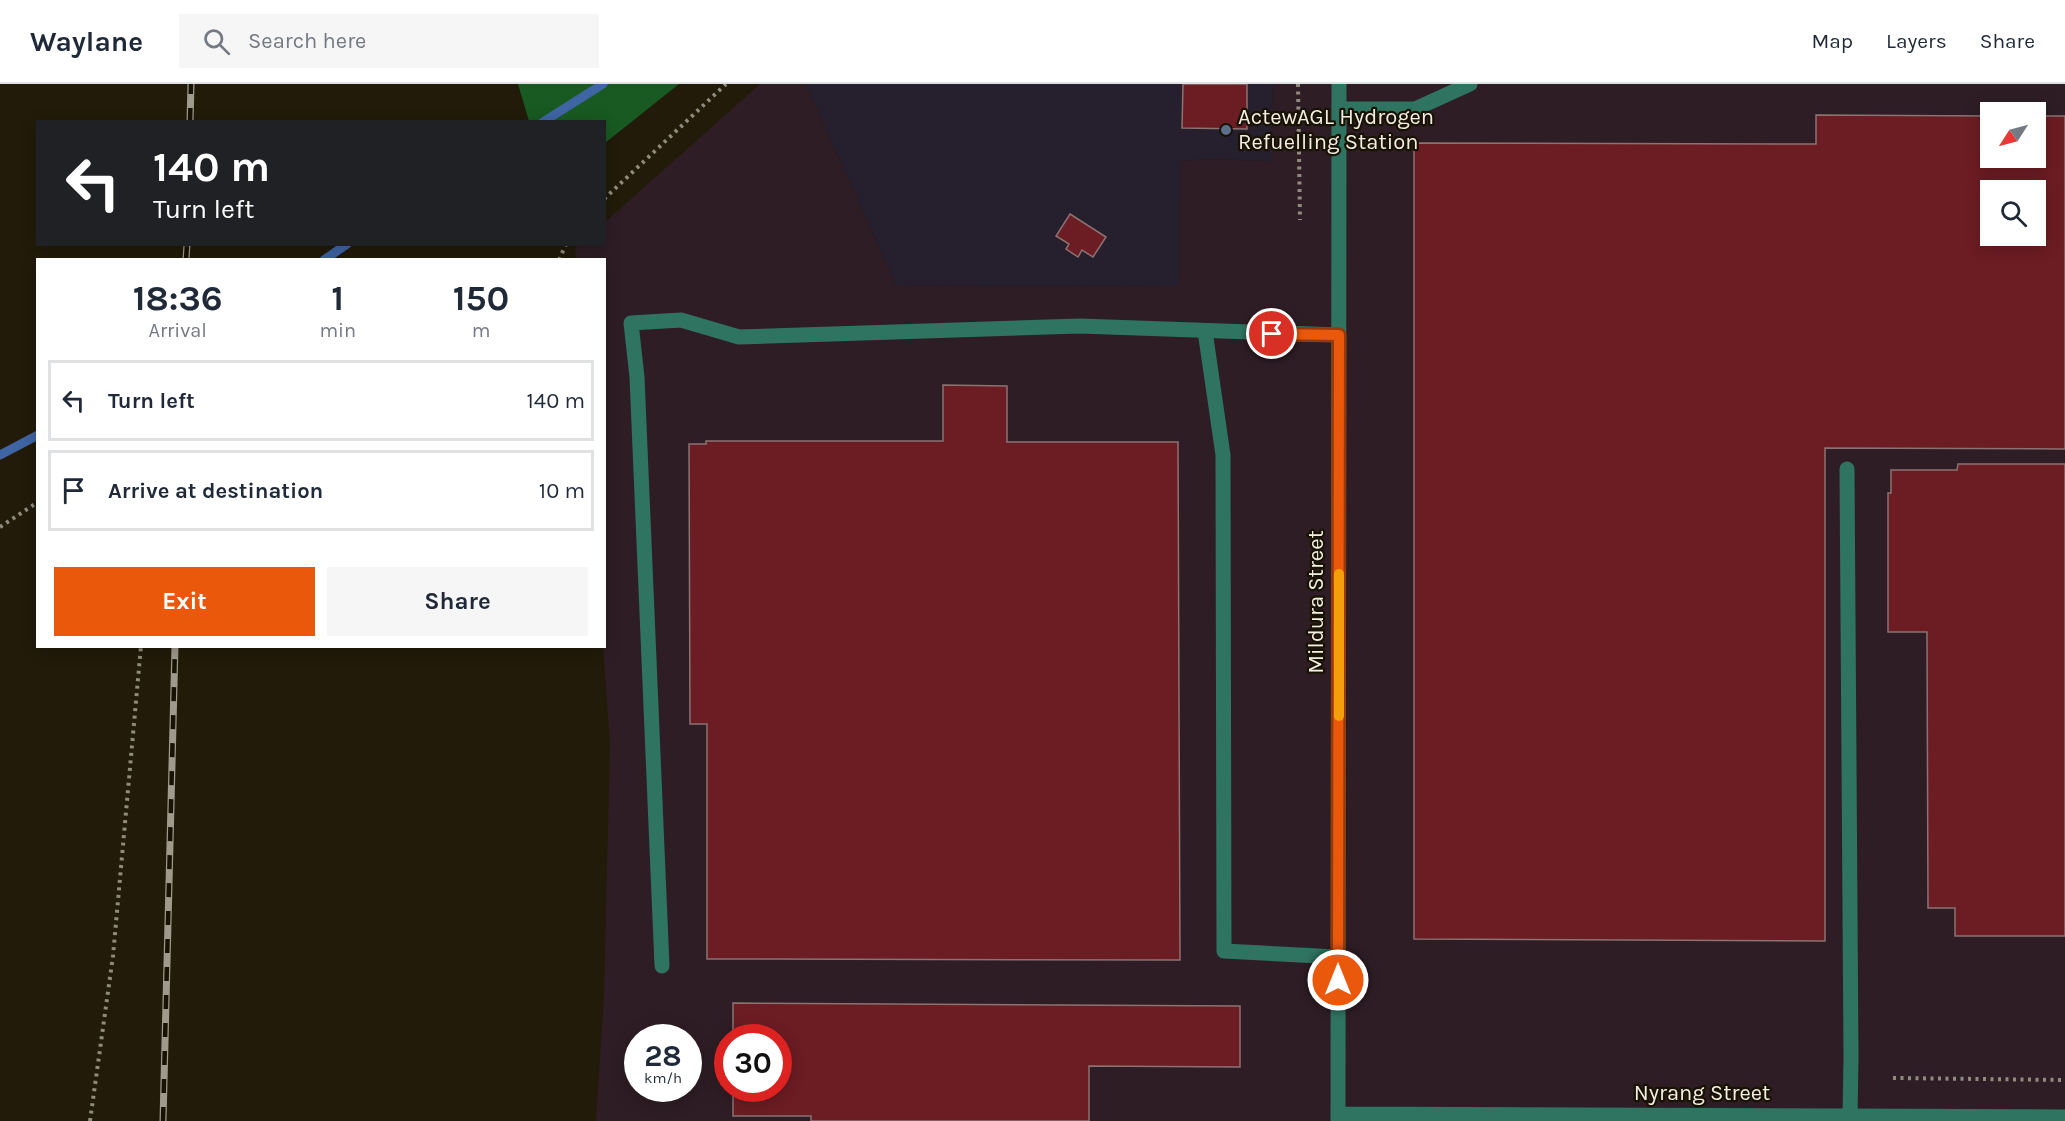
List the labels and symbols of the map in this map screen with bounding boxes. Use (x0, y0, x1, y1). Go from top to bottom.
north arrow (1980, 102, 2046, 168)
place label: ActewAGL Hydrogen Refuelling Station (1238, 104, 1434, 155)
marker: ActewAGL Hydrogen Refuelling Station (1219, 123, 1233, 137)
pin (1246, 308, 1297, 359)
street label: Mildura Street (1303, 530, 1329, 674)
position arrow (1306, 948, 1370, 1012)
speed limit sign: 30 (714, 1024, 792, 1102)
street label: Nyrang Street (1634, 1080, 1770, 1106)

